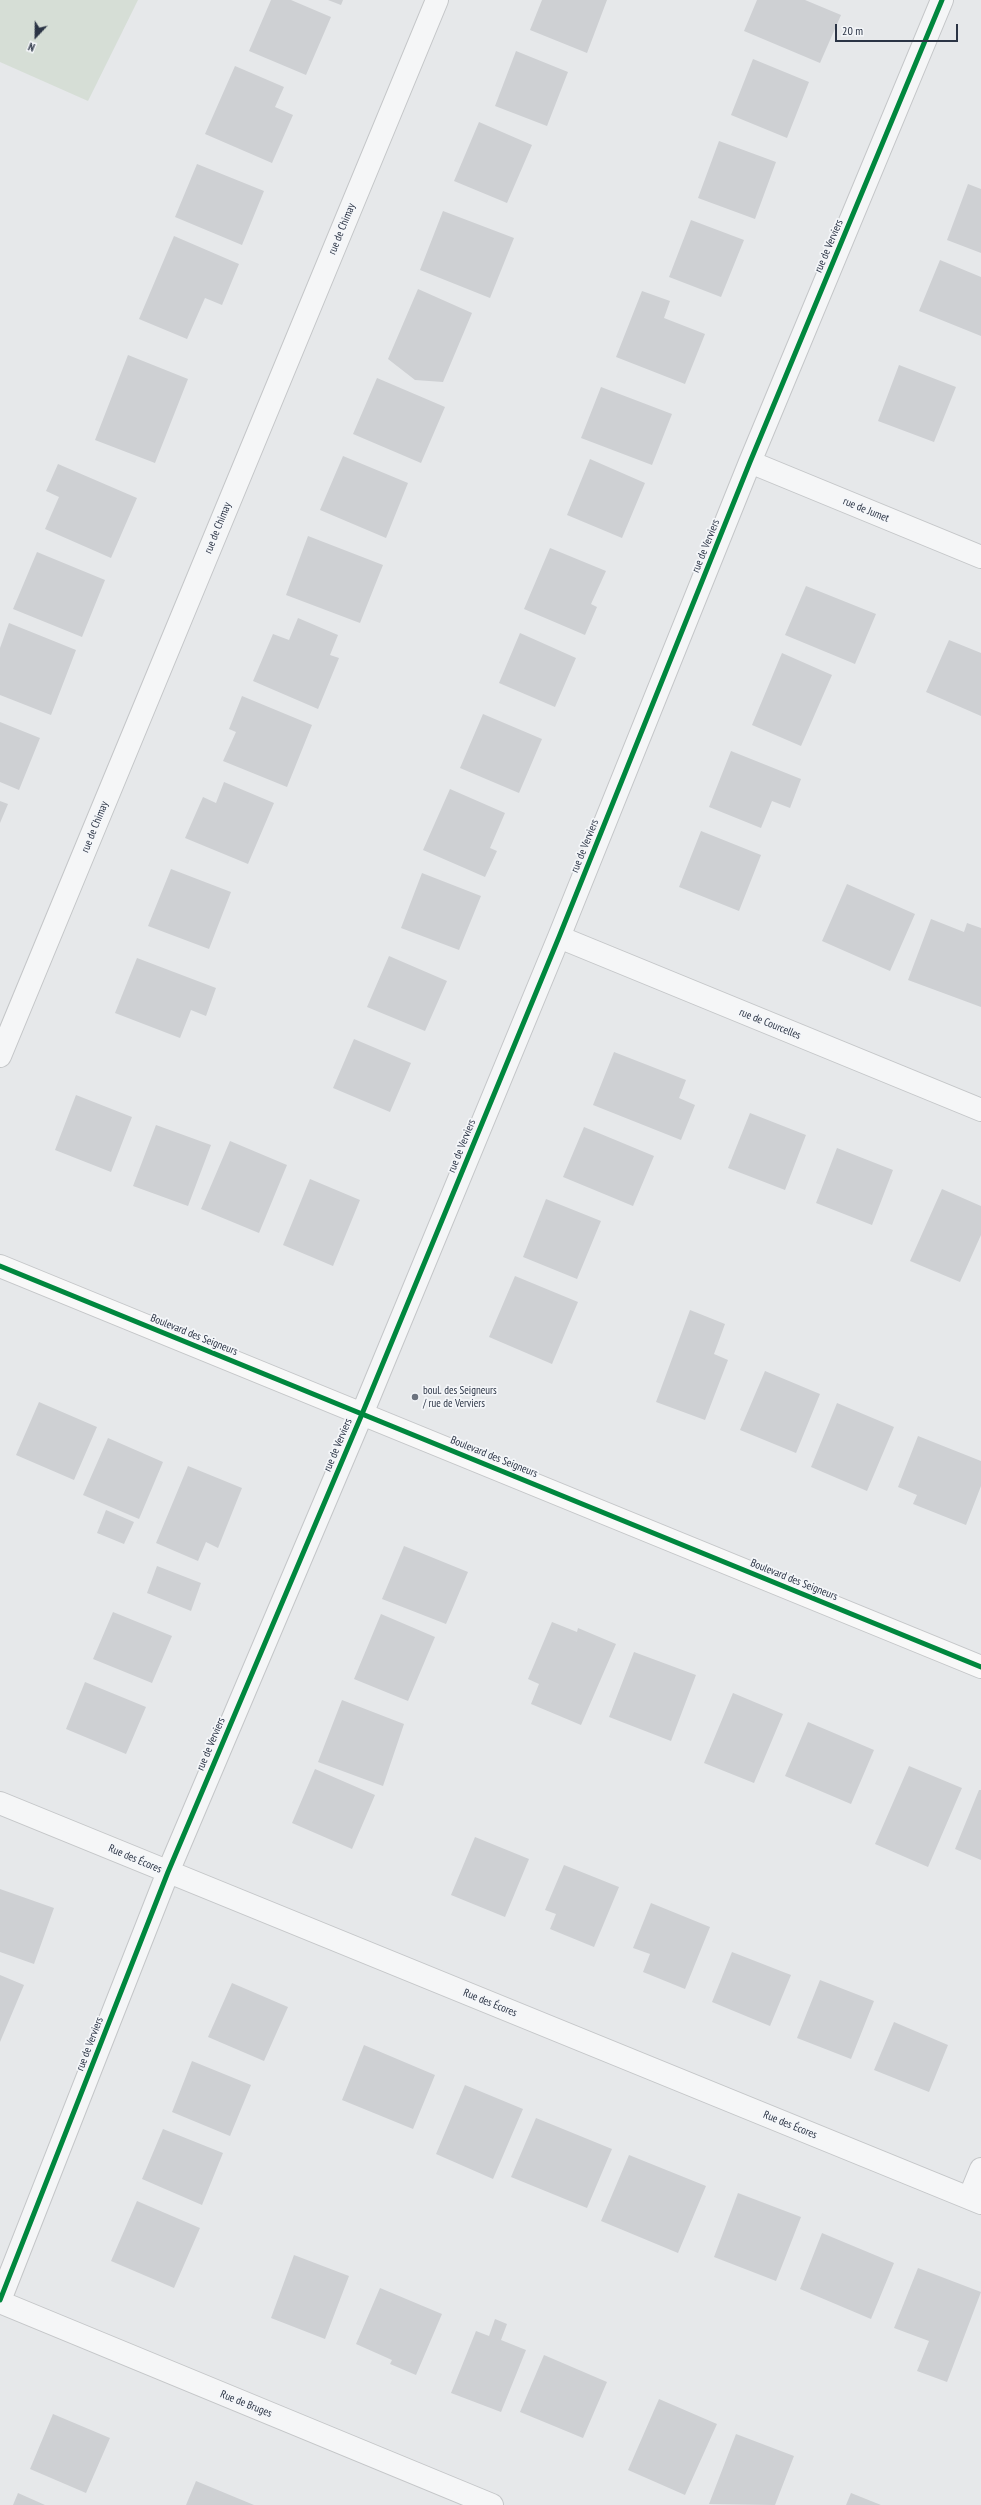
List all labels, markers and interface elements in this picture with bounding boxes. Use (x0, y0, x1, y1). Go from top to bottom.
north arrow (16, 16, 56, 56)
scale bar (837, 16, 960, 42)
text: 20 m (842, 23, 863, 38)
text: N (26, 40, 37, 55)
street label: rue de Chimay (326, 201, 358, 257)
street label: rue de Verviers (812, 217, 846, 275)
street label: rue de Jumet (841, 495, 891, 525)
street label: rue de Chimay (202, 500, 234, 556)
street label: rue de Verviers (689, 517, 723, 575)
street label: rue de Chimay (79, 799, 111, 855)
street label: rue de Verviers (568, 817, 602, 875)
street label: rue de Courcelles (737, 1006, 803, 1042)
street label: rue de Verviers (445, 1117, 479, 1175)
street label: Boulevard des Seigneurs (148, 1311, 240, 1359)
place label: boul. des Seigneurs / rue de Verviers (423, 1384, 497, 1410)
marker: boul. des Seigneurs / rue de Verviers (410, 1392, 420, 1402)
street label: rue de Verviers (321, 1416, 355, 1474)
street label: Boulevard des Seigneurs (448, 1433, 540, 1481)
street label: Boulevard des Seigneurs (748, 1556, 840, 1604)
street label: rue de Verviers (194, 1715, 228, 1773)
street label: Rue des Écores (106, 1842, 164, 1876)
street label: Rue des Écores (461, 1986, 519, 2020)
street label: rue de Verviers (74, 2015, 106, 2073)
street label: Rue des Écores (761, 2108, 819, 2142)
street label: Rue de Bruges (218, 2388, 274, 2420)

